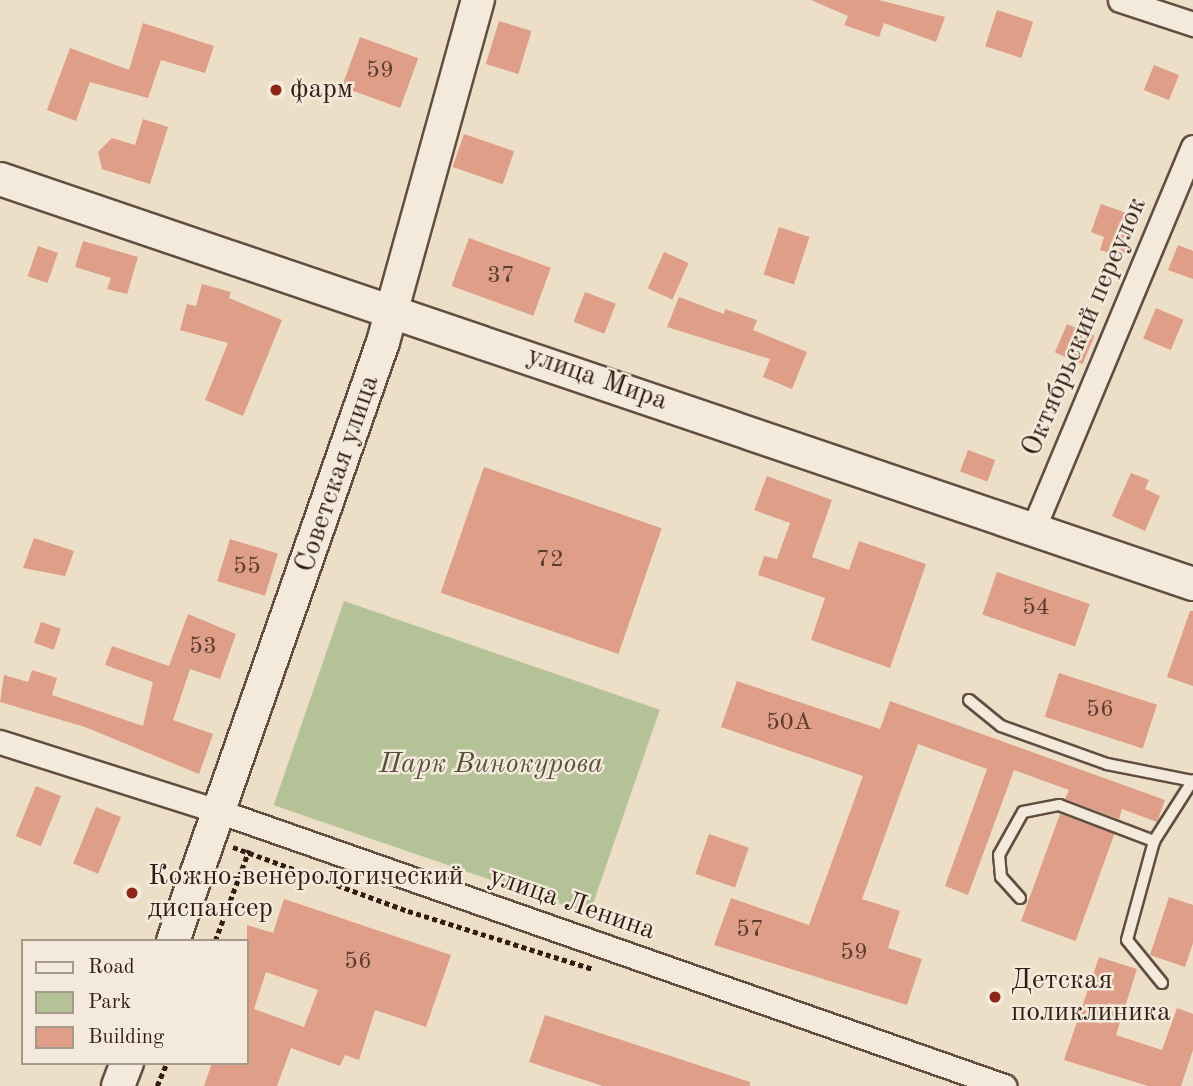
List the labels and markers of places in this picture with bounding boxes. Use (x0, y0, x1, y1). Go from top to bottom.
place label: фарм (290, 73, 353, 107)
marker: фарм (268, 82, 284, 98)
place label: Кожно-венерологический диспансер (148, 860, 463, 926)
marker: Кожно-венерологический диспансер (122, 883, 142, 903)
place label: Детская поликлиника (1011, 964, 1171, 1030)
marker: Детская поликлиника (985, 987, 1005, 1007)

